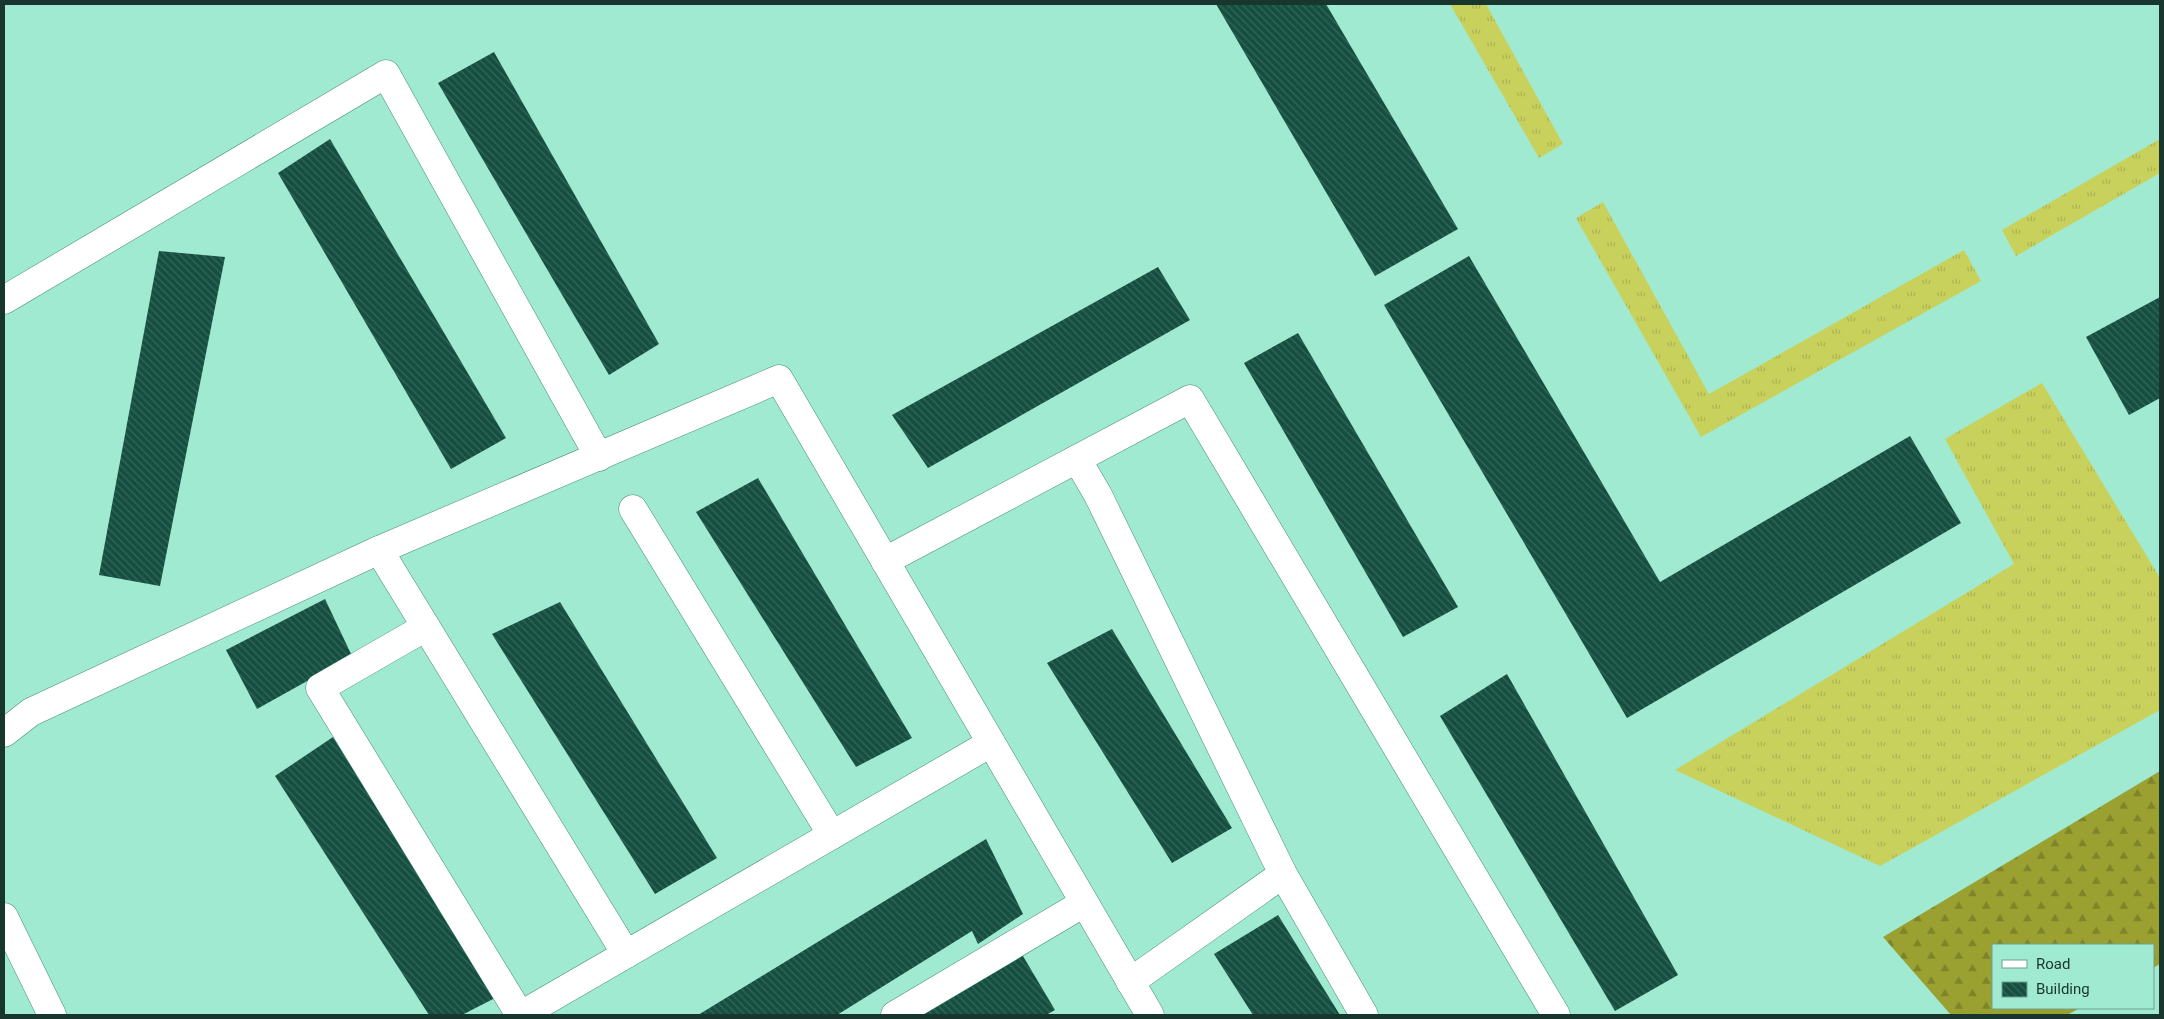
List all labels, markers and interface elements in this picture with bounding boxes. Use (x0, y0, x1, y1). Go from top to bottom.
legend (1992, 944, 2154, 1009)
text: Road (2036, 955, 2070, 973)
text: Building (2036, 980, 2090, 998)

